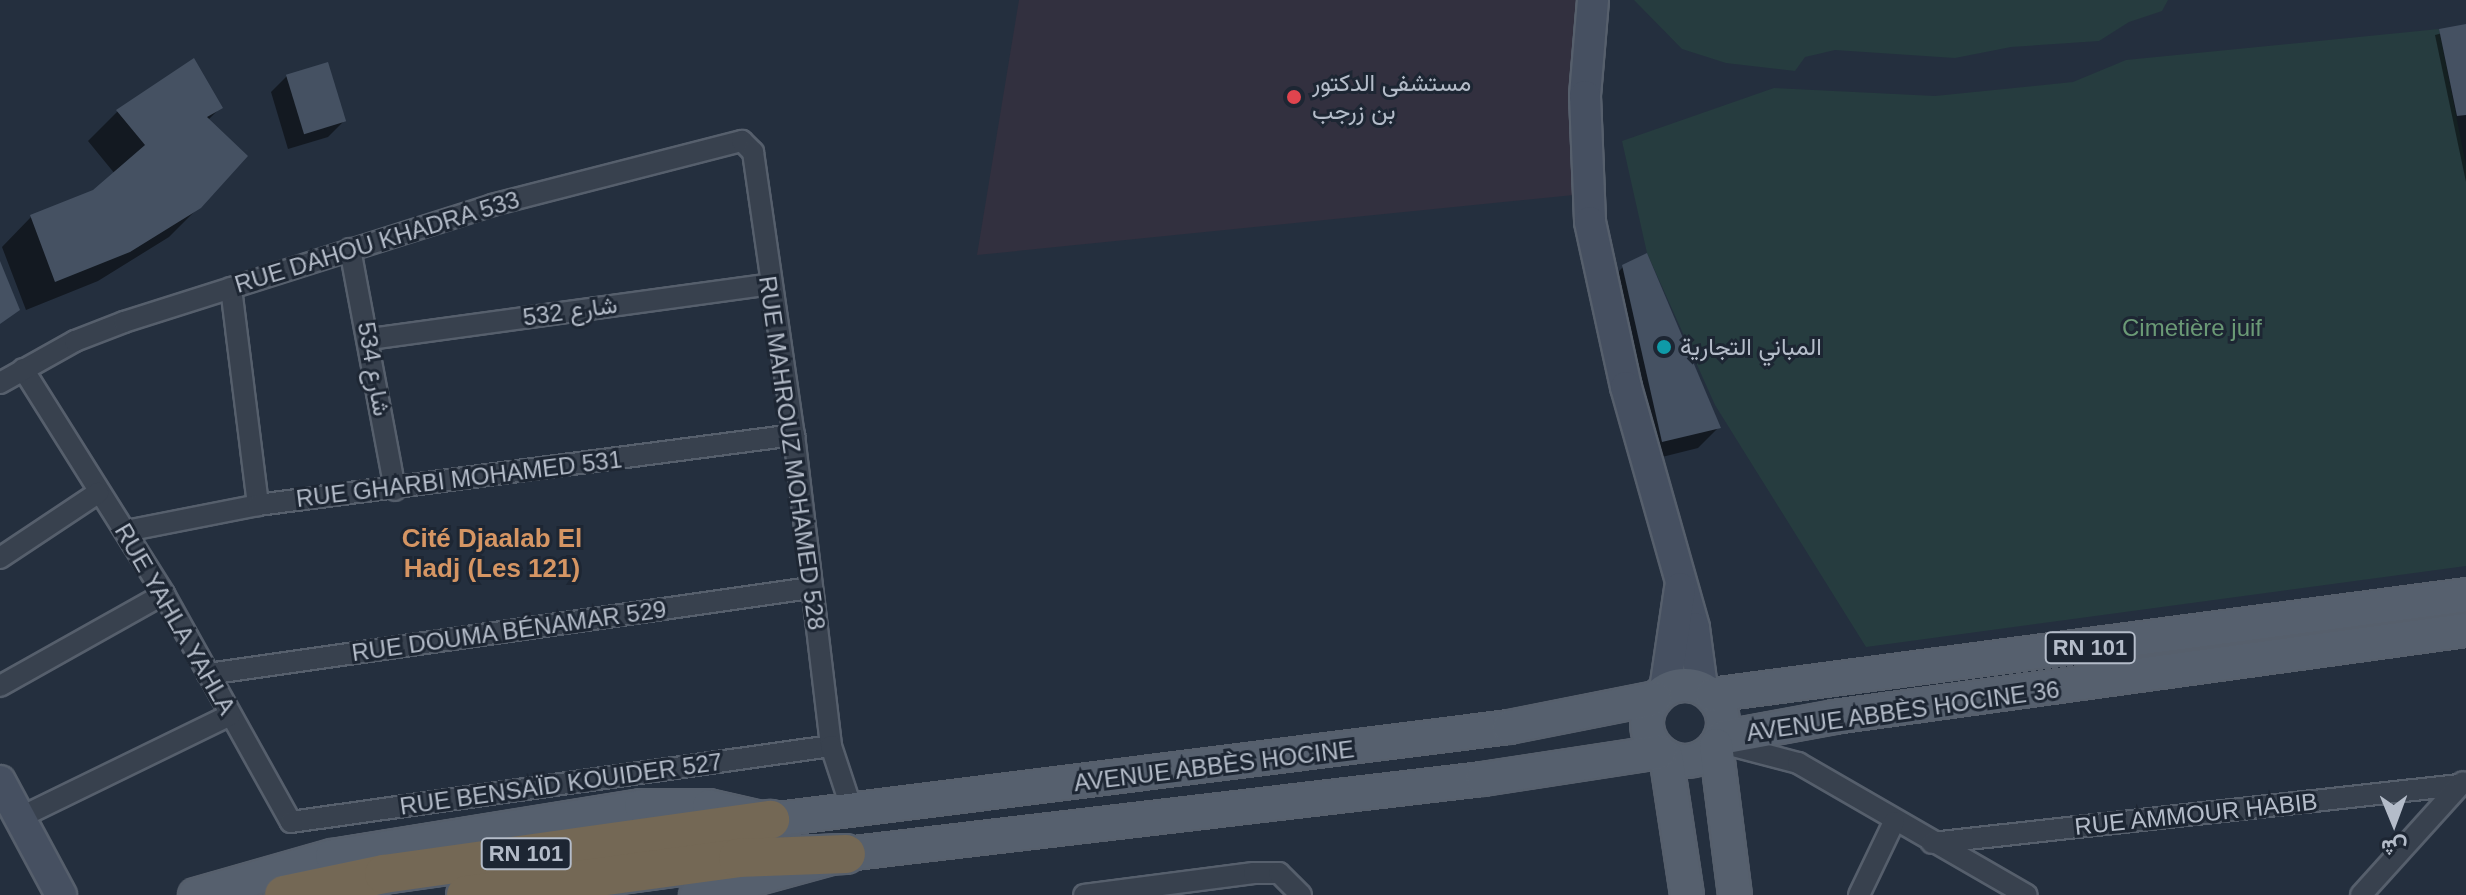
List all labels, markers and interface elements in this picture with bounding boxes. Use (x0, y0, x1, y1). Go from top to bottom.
place label: مستشفى الدكتور بن زرجب (1312, 69, 1471, 125)
marker: مستشفى الدكتور بن زرجب (1283, 86, 1305, 108)
street label: RUE DAHOU KHADRA 533 (231, 185, 523, 299)
street label: RUE MAHROUZ MOHAMED 528 (753, 274, 831, 632)
street label: 532 شارع (521, 290, 619, 332)
park label: Cimetière juif (2122, 314, 2262, 342)
street label: 534 شارع (352, 320, 396, 418)
place label: المباني التجارية (1680, 333, 1822, 361)
marker: المباني التجارية (1655, 338, 1673, 356)
street label: RUE GHARBI MOHAMED 531 (294, 445, 624, 513)
street label: RUE YAHLA YAHLA (108, 517, 242, 721)
district label: Cité Djaalab El Hadj (Les 121) (402, 523, 582, 584)
street label: RUE DOUMA BÉNAMAR 529 (349, 595, 669, 667)
road number: RN 101 (2044, 630, 2136, 666)
street label: AVENUE ABBÈS HOCINE 36 (1744, 675, 2062, 747)
street label: AVENUE ABBÈS HOCINE (1071, 734, 1357, 798)
street label: RUE BENSAÏD KOUIDER 527 (398, 747, 724, 821)
north arrow (2354, 783, 2434, 863)
street label: RUE AMMOUR HABIB (2072, 787, 2320, 841)
text: ش (2381, 835, 2408, 860)
road number: RN 101 (480, 836, 572, 872)

